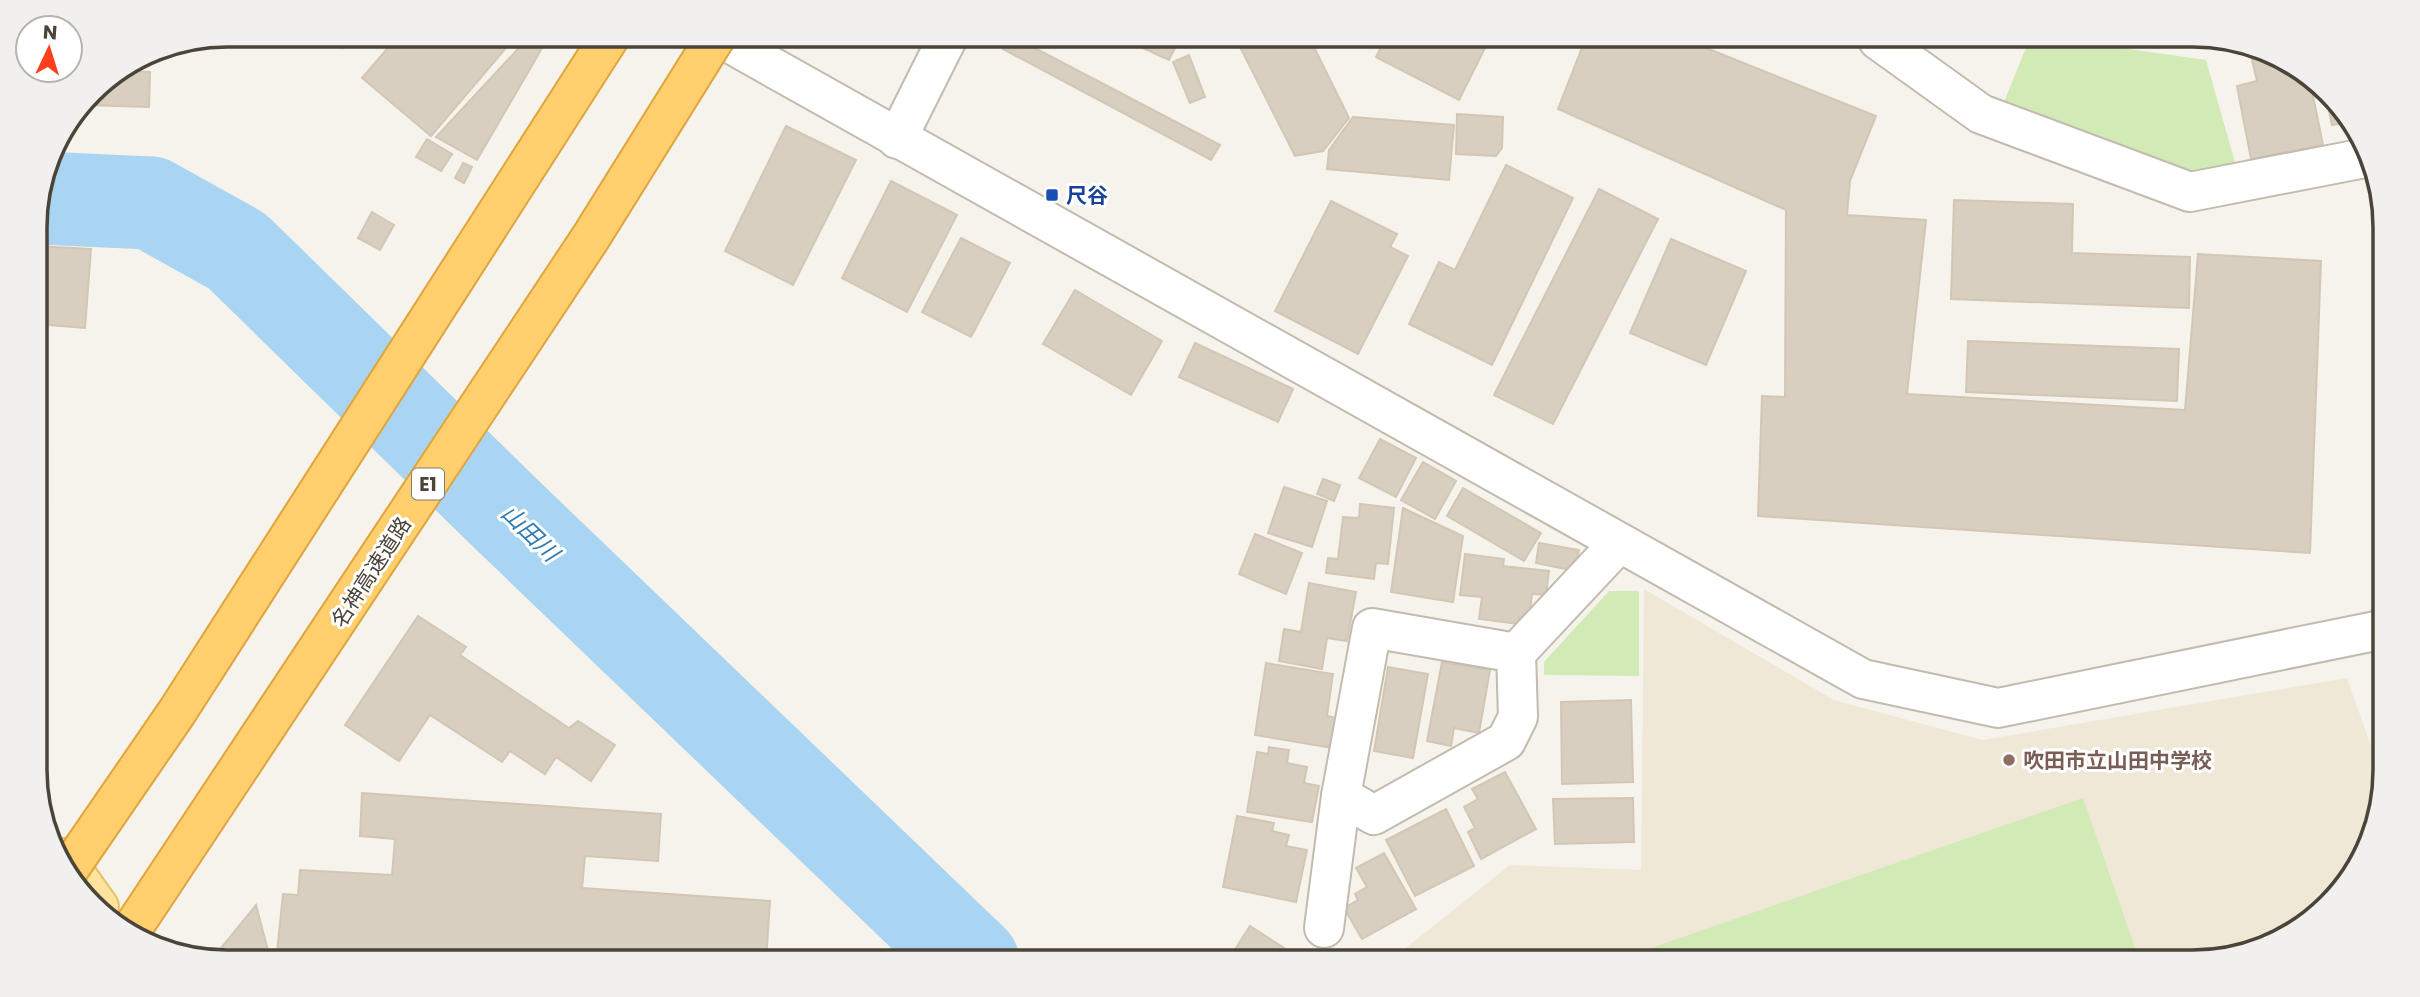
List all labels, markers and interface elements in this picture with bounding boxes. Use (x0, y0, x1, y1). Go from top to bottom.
north arrow (14, 14, 84, 84)
text: N (42, 19, 58, 47)
place label: 尺谷 (1066, 181, 1108, 210)
marker: 尺谷 (1044, 187, 1060, 203)
road number: E1 (412, 468, 444, 499)
water label: 山田川 (494, 498, 568, 571)
street label: 名神高速道路 (325, 511, 417, 633)
place label: 吹田市立山田中学校 (2023, 746, 2212, 775)
marker: 吹田市立山田中学校 (2001, 752, 2017, 768)

